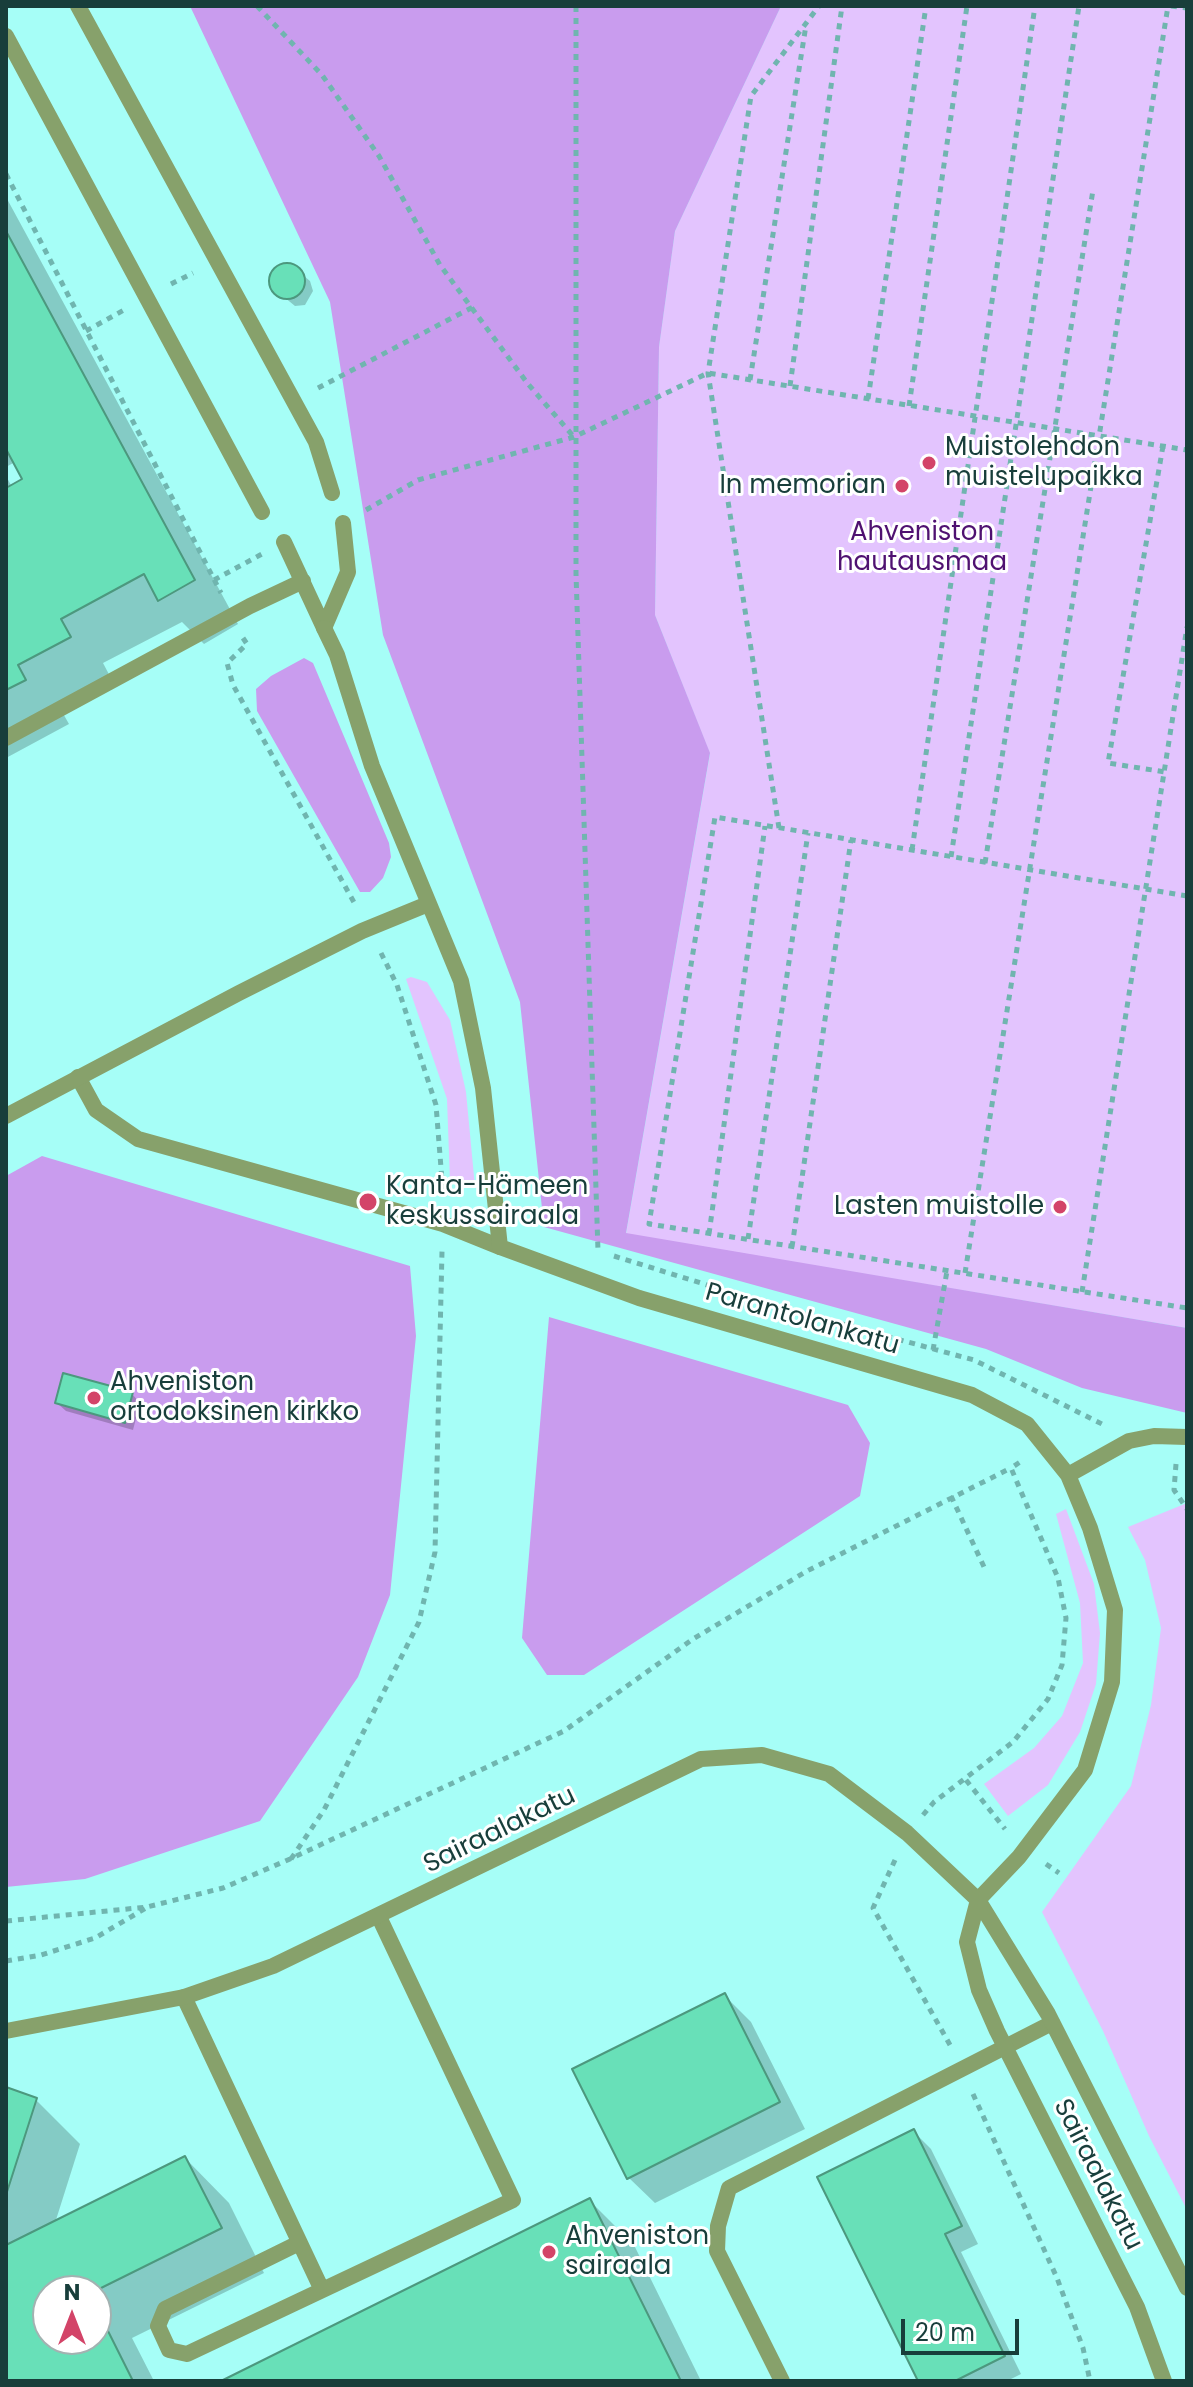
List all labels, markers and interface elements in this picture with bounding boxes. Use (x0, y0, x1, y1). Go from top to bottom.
place label: Muistolehdon muistelupaikka (945, 432, 1143, 494)
marker: Muistolehdon muistelupaikka (920, 454, 938, 472)
place label: In memorian (719, 470, 886, 502)
marker: In memorian (893, 477, 911, 495)
park label: Ahveniston hautausmaa (837, 517, 1007, 578)
place label: Kanta-Hämeen keskussairaala (386, 1171, 588, 1232)
marker: Kanta-Hämeen keskussairaala (357, 1191, 379, 1213)
place label: Lasten muistolle (834, 1191, 1044, 1223)
marker: Lasten muistolle (1051, 1198, 1069, 1216)
street label: Parantolankatu (701, 1277, 903, 1363)
place label: Ahveniston ortodoksinen kirkko (110, 1367, 359, 1428)
marker: Ahveniston ortodoksinen kirkko (85, 1389, 103, 1407)
street label: Sairaalakatu (419, 1781, 581, 1881)
street label: Sairaalakatu (1046, 2094, 1148, 2256)
place label: Ahveniston sairaala (565, 2221, 709, 2282)
marker: Ahveniston sairaala (540, 2243, 558, 2261)
north arrow (32, 2275, 112, 2355)
text: N (64, 2277, 80, 2308)
scale bar (905, 2303, 1023, 2353)
text: 20 m (915, 2316, 975, 2349)

